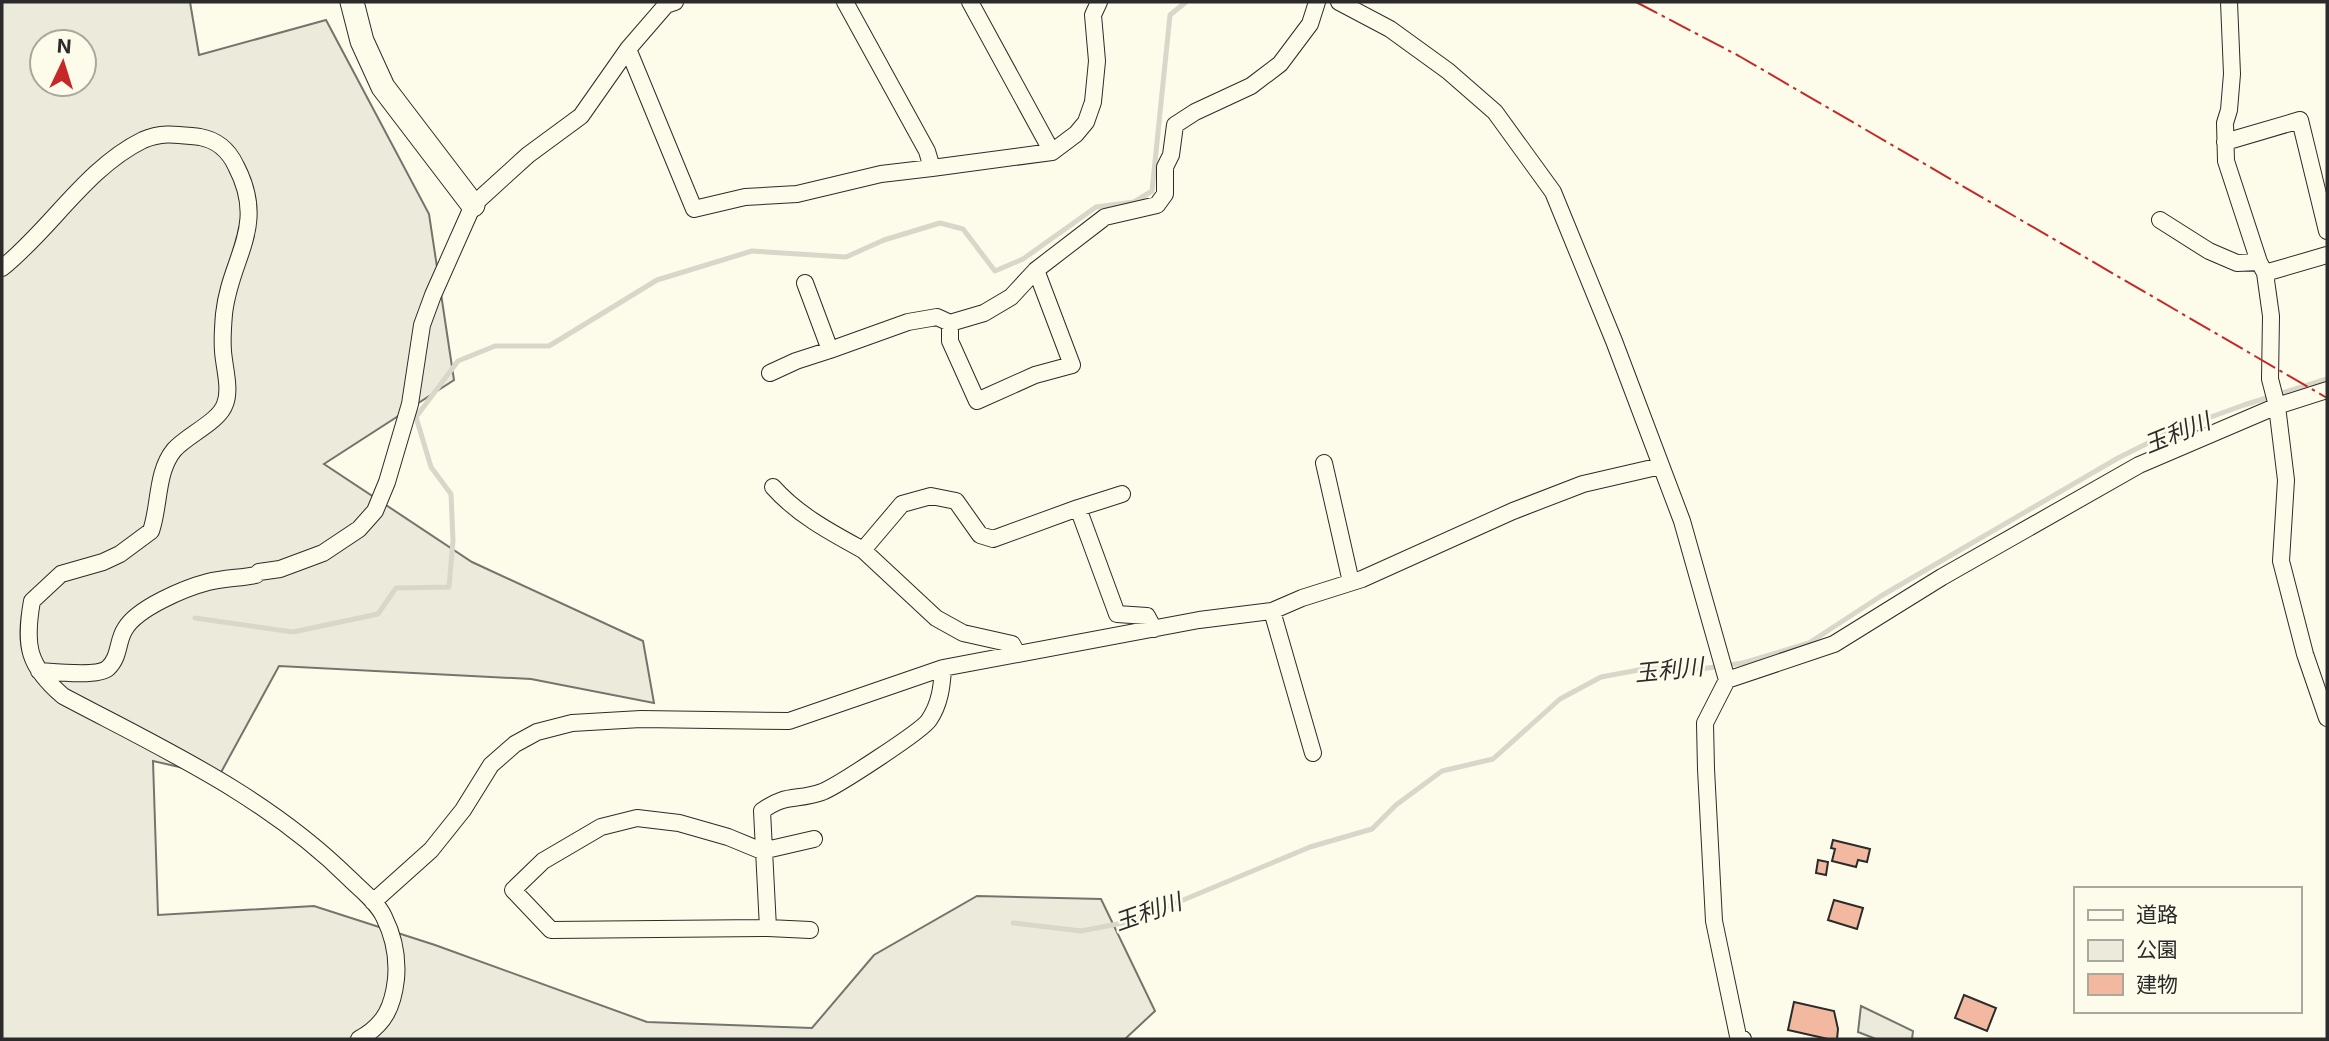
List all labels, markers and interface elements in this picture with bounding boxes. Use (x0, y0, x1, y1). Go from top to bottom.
north arrow (28, 28, 98, 98)
text: N (56, 35, 72, 59)
water label: 玉利川 (2140, 406, 2217, 459)
water label: 玉利川 (1633, 652, 1708, 688)
water label: 玉利川 (1111, 887, 1188, 936)
legend (2074, 887, 2301, 1013)
text: 道路 (2136, 902, 2178, 927)
text: 公園 (2136, 937, 2178, 962)
text: 建物 (2136, 972, 2178, 997)

